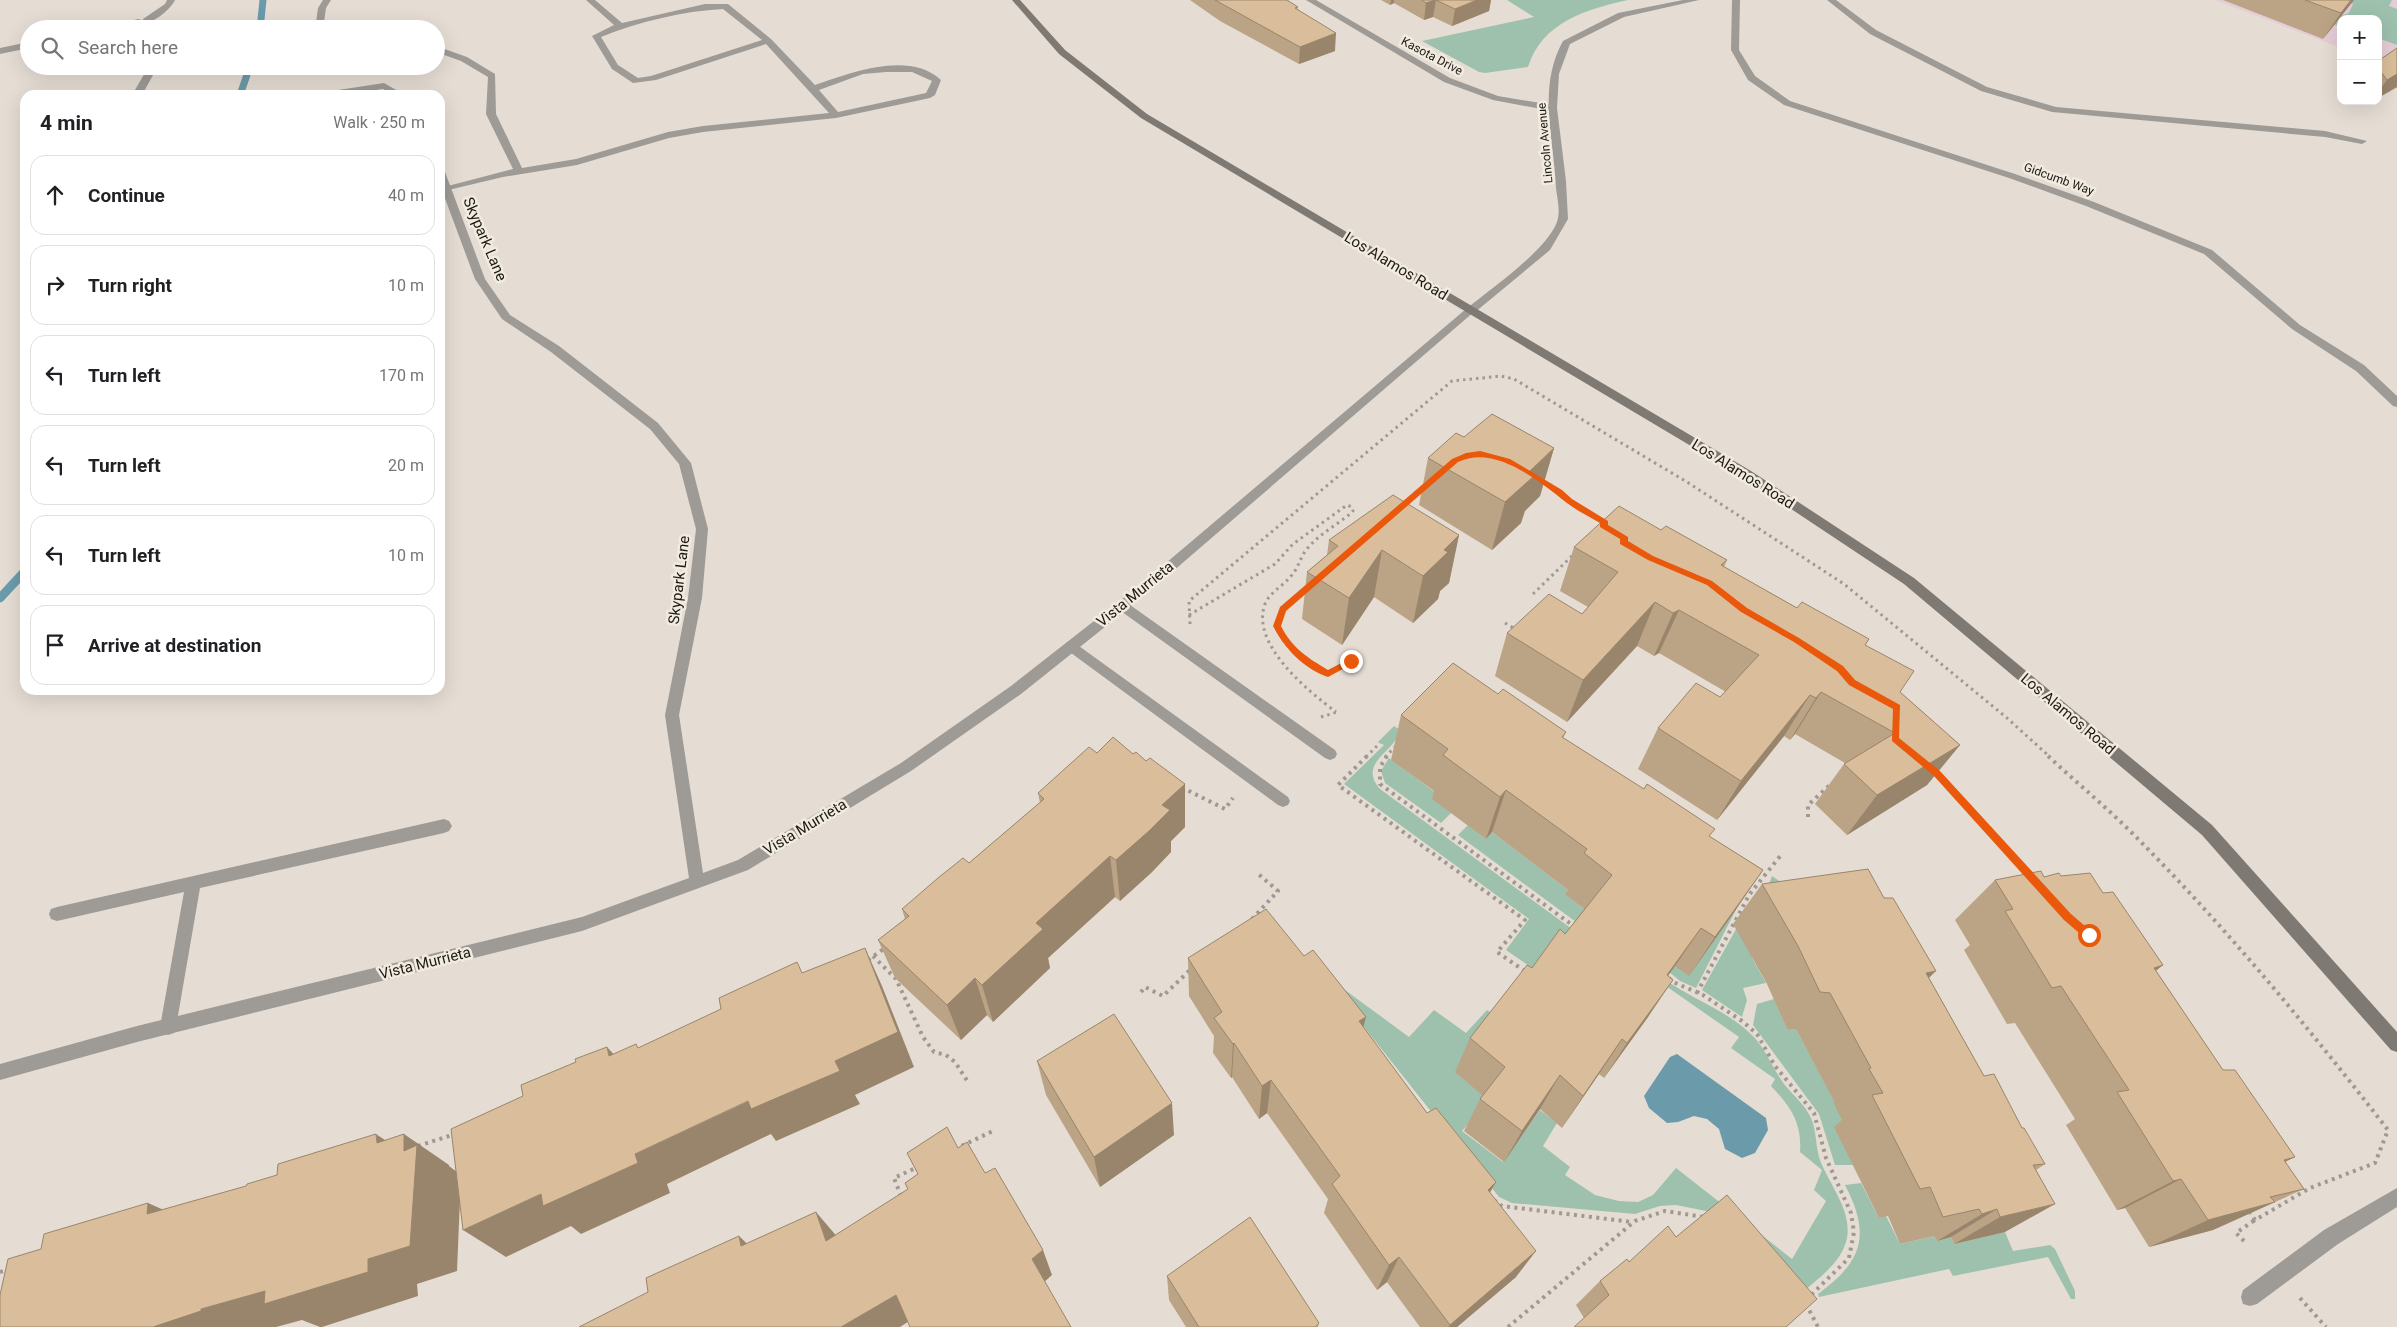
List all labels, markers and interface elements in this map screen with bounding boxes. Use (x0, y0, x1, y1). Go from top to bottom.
map controls (2337, 15, 2382, 105)
button: + (2337, 15, 2382, 60)
search box (20, 20, 445, 75)
icon: search (38, 34, 66, 62)
street label: Kasota Drive (1399, 34, 1465, 78)
text: Search here (78, 36, 178, 59)
button: − (2337, 60, 2382, 105)
street label: Lincoln Avenue (1535, 102, 1555, 184)
text: 4 min (40, 111, 93, 135)
text: Walk · 250 m (333, 113, 425, 132)
street label: Gidcumb Way (2022, 160, 2096, 198)
icon: ahead (41, 181, 69, 209)
text: Continue (88, 184, 165, 207)
text: 40 m (388, 186, 424, 205)
street label: Skypark Lane (459, 194, 511, 284)
street label: Los Alamos Road (1341, 228, 1451, 304)
icon: right (41, 271, 69, 299)
text: Turn right (88, 274, 172, 297)
text: 10 m (388, 276, 424, 295)
icon: left (41, 361, 69, 389)
text: Turn left (88, 364, 161, 387)
text: 170 m (379, 366, 424, 385)
street label: Los Alamos Road (1689, 435, 1797, 513)
icon: left (41, 451, 69, 479)
text: Turn left (88, 454, 161, 477)
text: 20 m (388, 456, 424, 475)
street label: Skypark Lane (665, 535, 693, 625)
icon: left (41, 541, 69, 569)
text: Turn left (88, 544, 161, 567)
text: 10 m (388, 546, 424, 565)
street label: Vista Murrieta (1093, 557, 1177, 631)
icon: arrive (41, 631, 69, 659)
text: Arrive at destination (88, 634, 261, 657)
route end (1340, 650, 1363, 673)
street label: Los Alamos Road (2017, 669, 2119, 759)
street label: Vista Murrieta (760, 795, 850, 859)
route start (2078, 924, 2101, 947)
street label: Vista Murrieta (377, 943, 473, 983)

